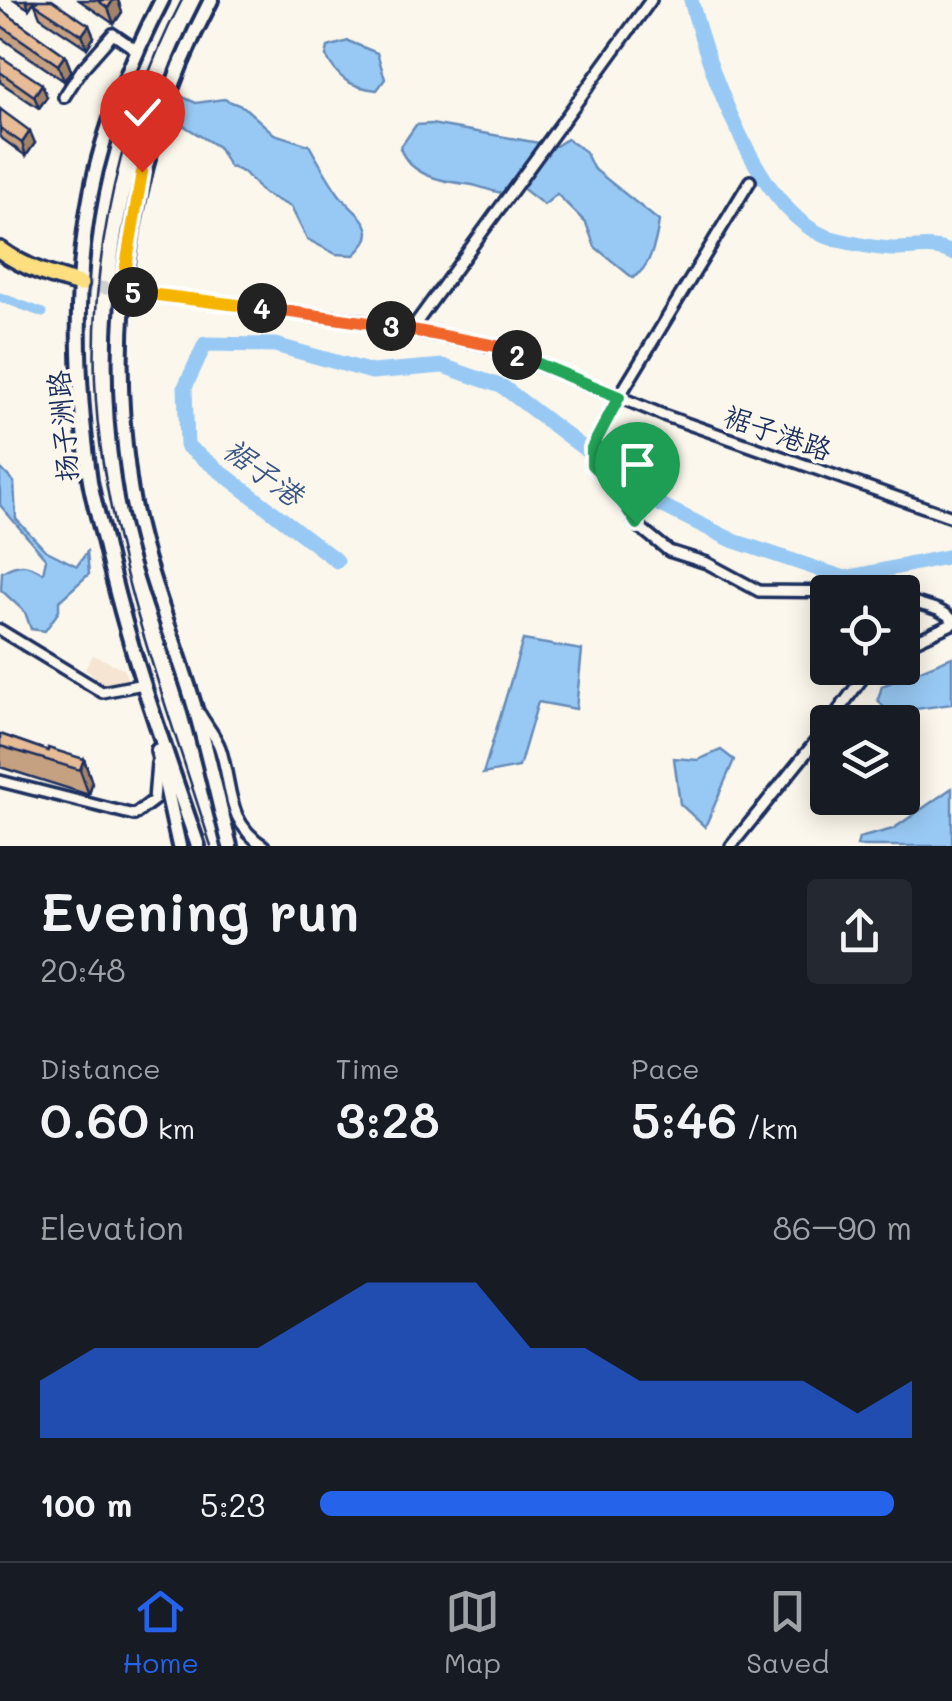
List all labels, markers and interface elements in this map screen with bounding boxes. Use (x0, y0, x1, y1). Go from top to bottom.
pin (100, 70, 185, 173)
icon: check (115, 85, 170, 140)
pin: 5 (108, 267, 158, 317)
text: 5 (125, 274, 141, 310)
pin: 4 (237, 283, 287, 333)
text: 4 (253, 290, 271, 326)
pin: 3 (366, 301, 416, 351)
text: 3 (383, 308, 399, 344)
pin: 2 (492, 330, 542, 380)
text: 2 (509, 337, 525, 373)
street label: 扬子洲路 (39, 369, 85, 483)
street label: 裾子港路 (719, 397, 837, 467)
pin (595, 422, 680, 525)
water label: 裾子港 (216, 428, 314, 516)
icon: arrive (610, 437, 665, 492)
map controls (810, 575, 920, 815)
button: locate (810, 575, 920, 685)
button: layers (810, 705, 920, 815)
text: Evening run (40, 874, 359, 946)
button: share (807, 879, 912, 984)
text: 20:48 (40, 948, 126, 990)
text: Distance (40, 1050, 161, 1086)
text: Time (336, 1050, 399, 1086)
text: Pace (631, 1050, 700, 1086)
text: 0.60 (40, 1086, 149, 1152)
text: 3:28 (336, 1086, 440, 1152)
text: 5:46 (631, 1086, 737, 1152)
text: km (149, 1110, 195, 1146)
text: /km (737, 1110, 798, 1146)
text: Elevation (40, 1206, 184, 1248)
text: 86–90 m (773, 1206, 912, 1248)
text: 100 m (40, 1483, 132, 1525)
text: 5:23 (200, 1483, 265, 1525)
tab: Home (123, 1584, 199, 1680)
tab: Map (444, 1584, 501, 1680)
tab: Saved (746, 1584, 829, 1680)

